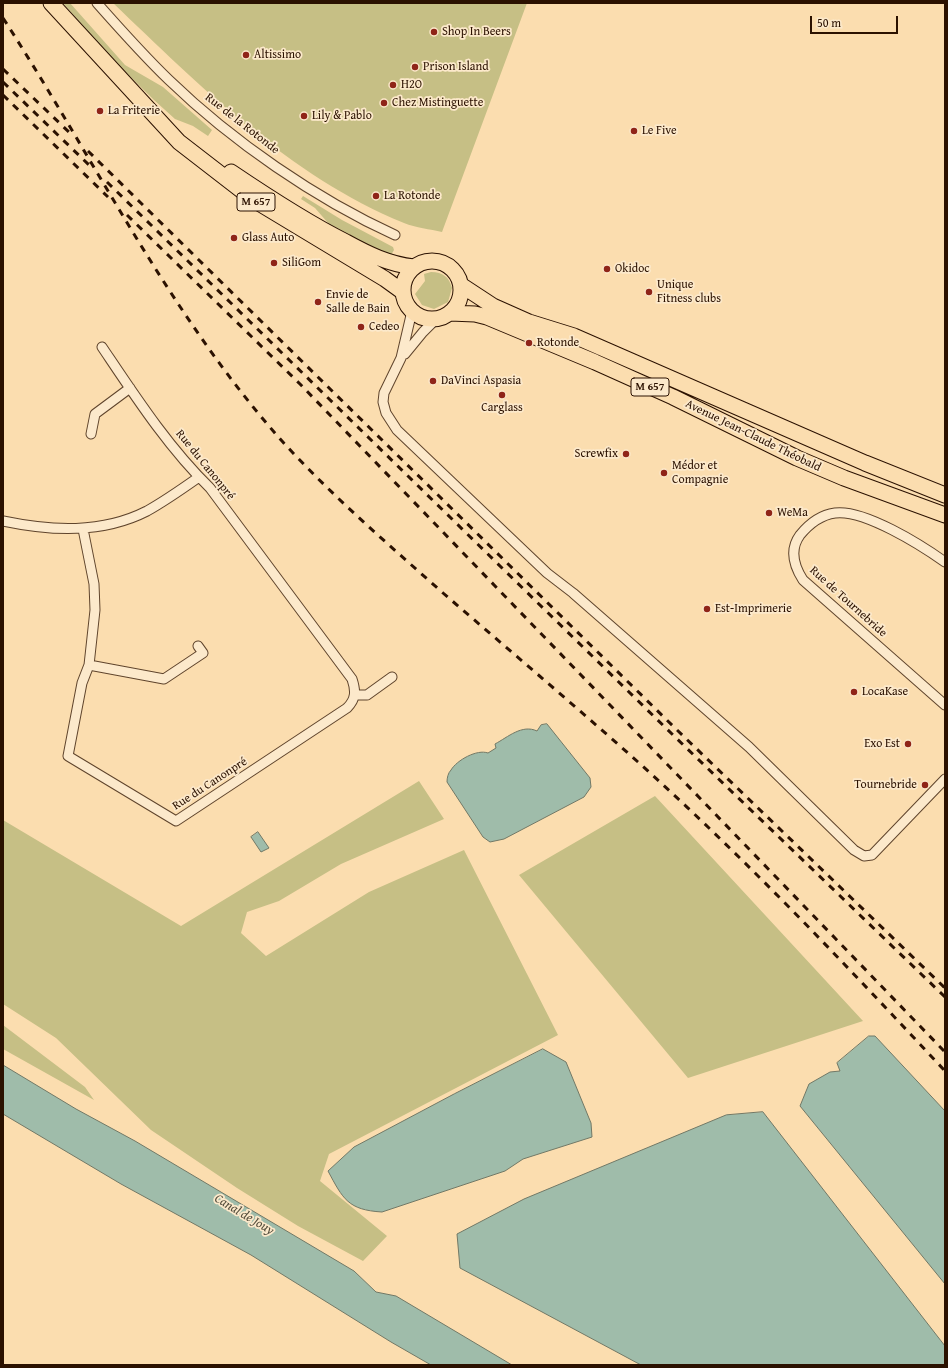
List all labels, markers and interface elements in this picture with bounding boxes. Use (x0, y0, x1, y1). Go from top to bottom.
scale bar (812, 8, 900, 34)
text: 50 m (817, 14, 841, 31)
place label: Shop In Beers (442, 25, 511, 39)
marker: Shop In Beers (429, 27, 439, 37)
place label: Altissimo (254, 48, 301, 62)
marker: Altissimo (241, 50, 251, 60)
place label: Prison Island (423, 60, 489, 74)
marker: Prison Island (410, 62, 420, 72)
place label: H2O (401, 78, 422, 92)
marker: H2O (388, 80, 398, 90)
street label: Rue de la Rotonde (202, 91, 282, 157)
place label: Chez Mistinguette (392, 96, 483, 110)
marker: Chez Mistinguette (379, 98, 389, 108)
place label: La Friterie (108, 104, 160, 118)
marker: La Friterie (95, 106, 105, 116)
place label: Lily & Pablo (312, 109, 372, 123)
marker: Lily & Pablo (299, 111, 309, 121)
place label: Le Five (642, 124, 677, 138)
marker: Le Five (629, 126, 639, 136)
place label: La Rotonde (384, 189, 440, 203)
marker: La Rotonde (371, 191, 381, 201)
road number: M 657 (237, 193, 275, 211)
place label: Glass Auto (242, 231, 294, 245)
marker: Glass Auto (229, 233, 239, 243)
place label: SiliGom (282, 256, 321, 270)
marker: SiliGom (269, 258, 279, 268)
place label: Okidoc (615, 262, 650, 276)
marker: Okidoc (602, 264, 612, 274)
place label: Unique Fitness clubs (657, 278, 721, 306)
marker: Unique Fitness clubs (644, 287, 654, 297)
place label: Envie de Salle de Bain (326, 288, 390, 316)
marker: Envie de Salle de Bain (313, 297, 323, 307)
place label: Cedeo (369, 320, 399, 334)
marker: Cedeo (356, 322, 366, 332)
place label: Rotonde (537, 336, 579, 350)
marker: Rotonde (524, 338, 534, 348)
place label: DaVinci Aspasia (441, 374, 521, 388)
marker: DaVinci Aspasia (428, 376, 438, 386)
road number: M 657 (631, 378, 669, 396)
marker: Carglass (497, 390, 507, 400)
street label: Avenue Jean-Claude Théobald (683, 397, 823, 475)
place label: Carglass (481, 401, 523, 415)
street label: Rue du Canonpré (172, 427, 238, 503)
place label: Screwfix (575, 447, 618, 461)
marker: Screwfix (621, 449, 631, 459)
place label: Médor et Compagnie (672, 459, 728, 487)
marker: Médor et Compagnie (659, 468, 669, 478)
place label: WeMa (777, 506, 808, 520)
marker: WeMa (764, 508, 774, 518)
street label: Rue de Tournebride (806, 563, 890, 641)
place label: Est-Imprimerie (715, 602, 792, 616)
marker: Est-Imprimerie (702, 604, 712, 614)
place label: LocaKase (862, 685, 908, 699)
marker: LocaKase (849, 687, 859, 697)
place label: Exo Est (864, 737, 900, 751)
marker: Exo Est (903, 739, 913, 749)
street label: Rue du Canonpré (170, 755, 250, 813)
place label: Tournebride (854, 778, 917, 792)
marker: Tournebride (920, 780, 930, 790)
water label: Canal de Jouy (211, 1191, 277, 1239)

